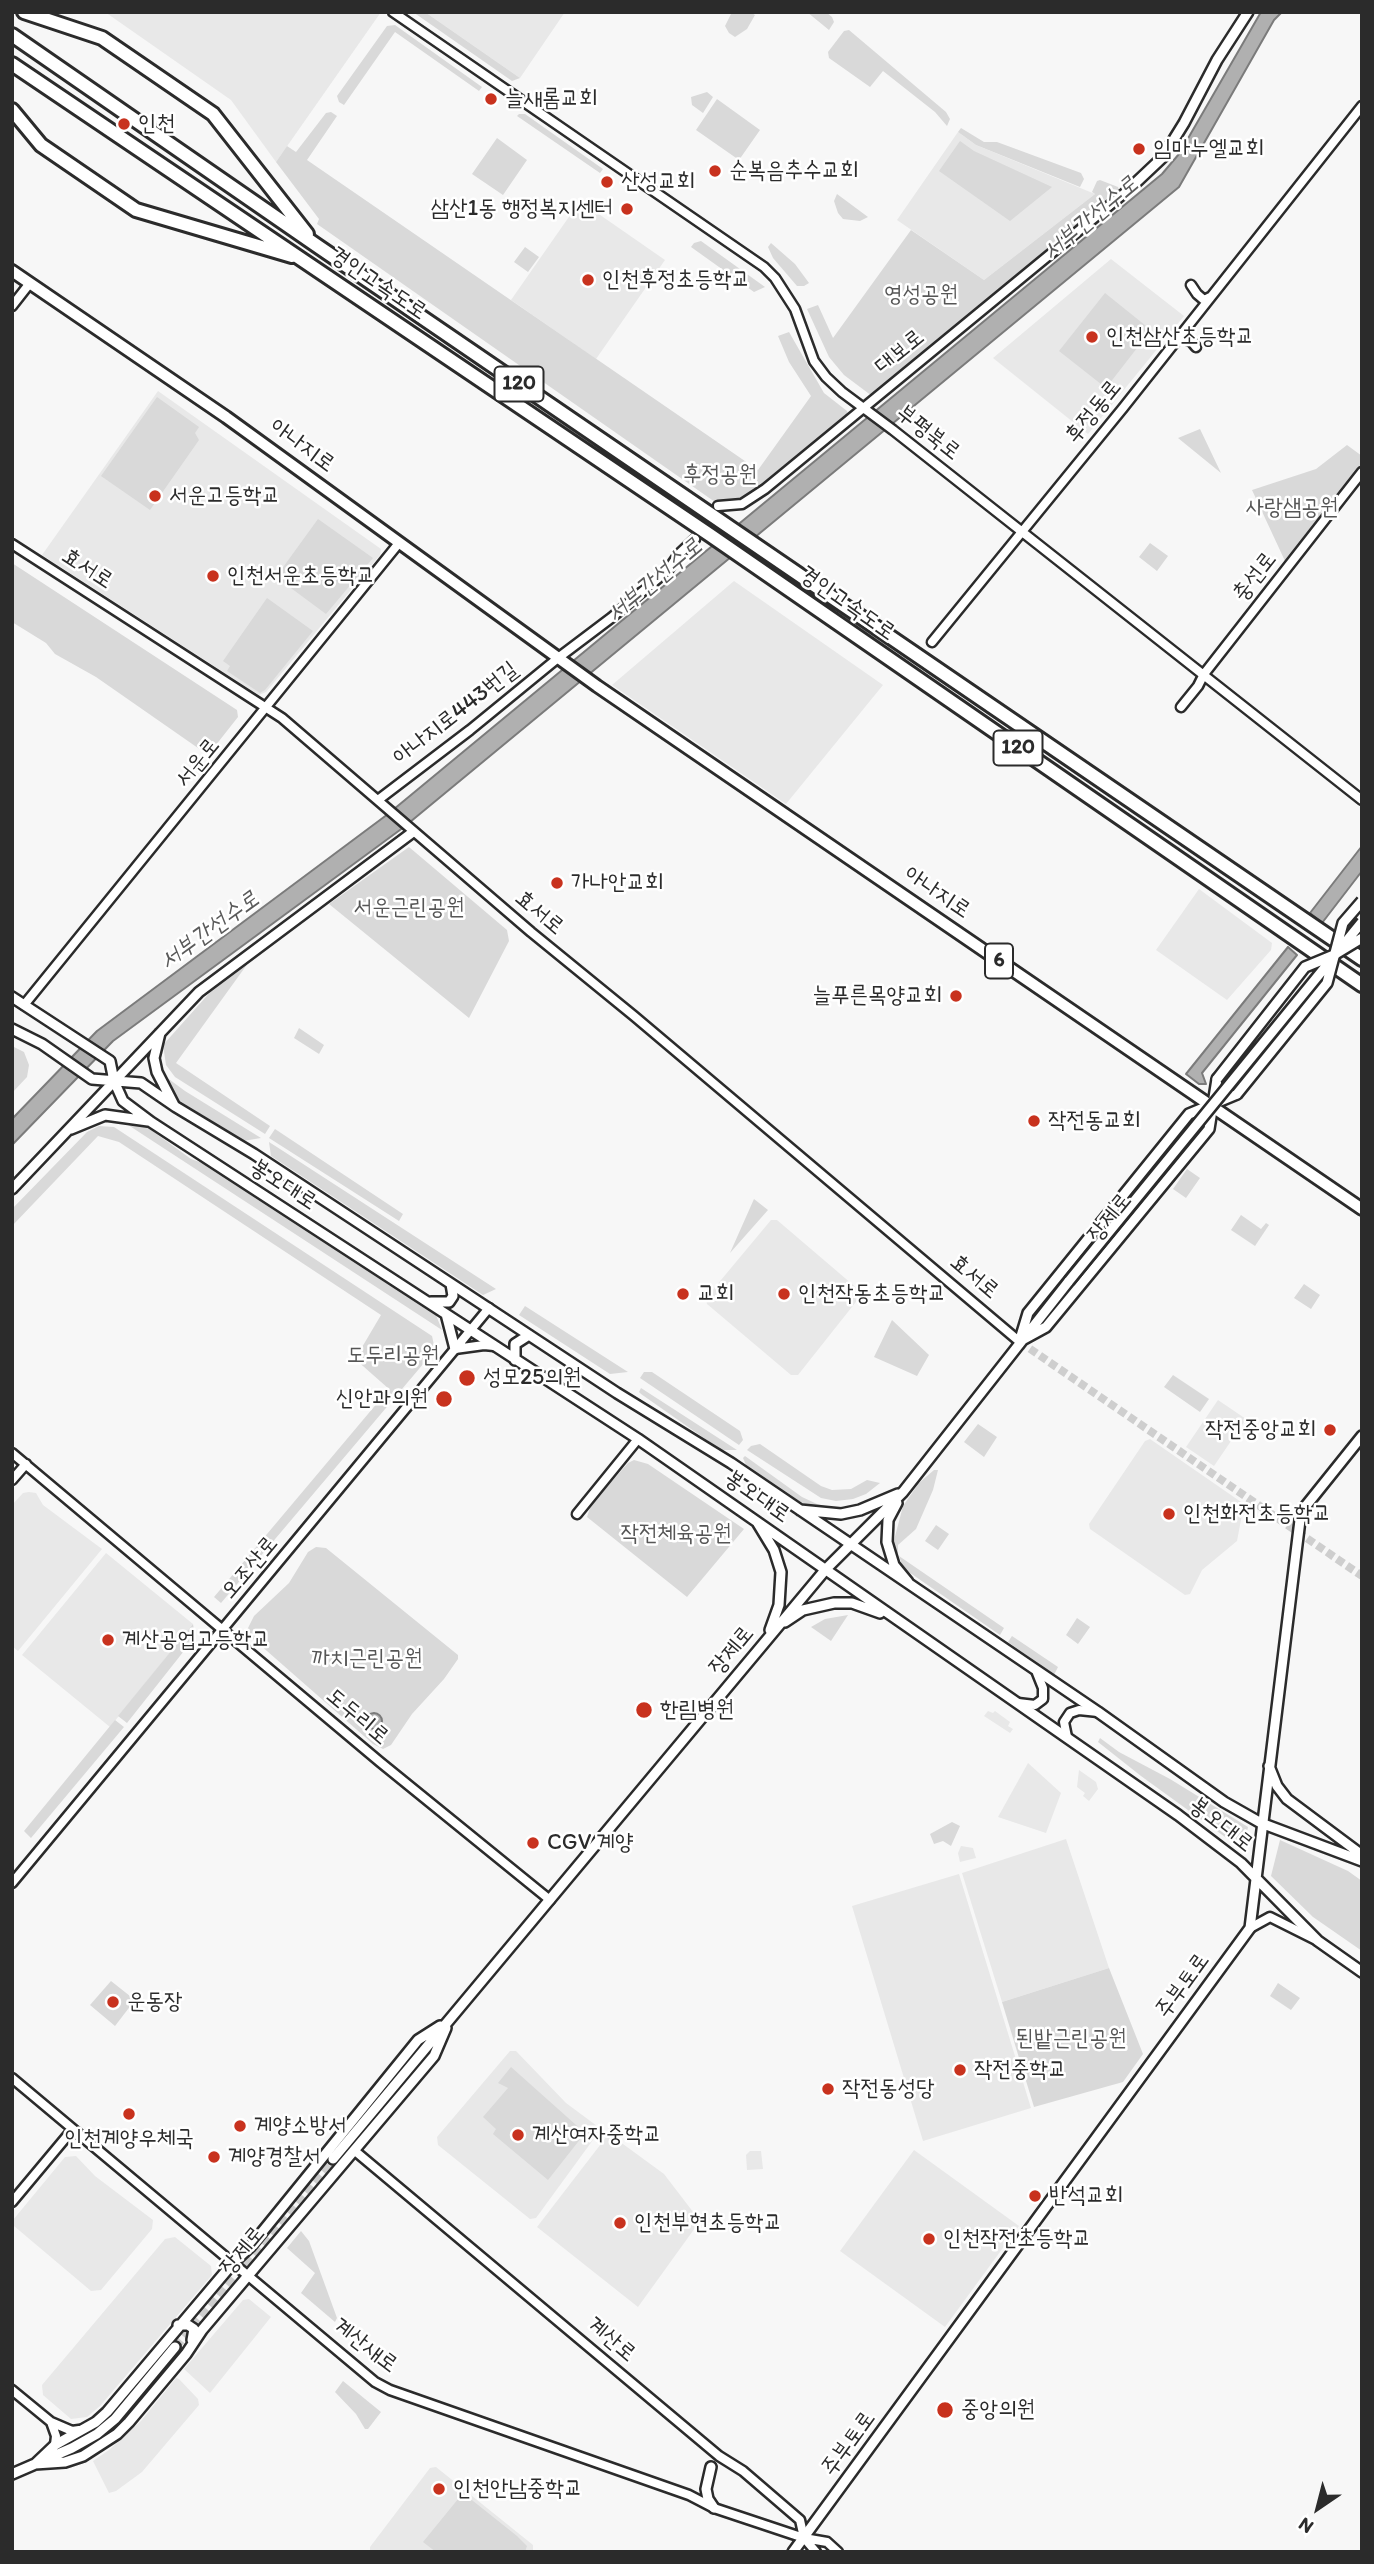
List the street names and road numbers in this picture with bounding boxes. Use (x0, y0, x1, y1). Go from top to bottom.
street label: 경인고속도로 (324, 242, 432, 326)
street label: 대보로 (870, 324, 930, 380)
road number: 120 (494, 366, 544, 402)
street label: 후정동로 (1060, 375, 1128, 449)
street label: 부평북로 (890, 399, 966, 467)
street label: 아나지로 (264, 413, 340, 479)
street label: 효서로 (56, 542, 118, 596)
street label: 충선로 (1227, 547, 1283, 607)
street label: 경인고속도로 (794, 561, 900, 647)
street label: 아나지로443번길 (388, 657, 524, 771)
road number: 120 (993, 730, 1042, 766)
street label: 서운로 (170, 733, 226, 793)
street label: 아나지로 (899, 861, 975, 925)
street label: 효서로 (509, 885, 569, 941)
road number: 6 (985, 944, 1013, 978)
street label: 봉오대로 (244, 1153, 322, 1217)
street label: 장제로 (1082, 1188, 1138, 1248)
street label: 효서로 (944, 1249, 1004, 1305)
street label: 봉오대로 (719, 1464, 795, 1530)
street label: 오조산로 (216, 1531, 284, 1605)
street label: 장제로 (704, 1621, 760, 1681)
street label: 도두리로 (320, 1683, 394, 1751)
street label: 봉오대로 (1183, 1791, 1259, 1859)
street label: 주부토로 (1150, 1948, 1216, 2024)
street label: 장제로 (215, 2221, 271, 2281)
street label: 계산로 (581, 2312, 641, 2368)
street label: 계산새로 (327, 2313, 403, 2379)
street label: 주부토로 (816, 2406, 882, 2482)

